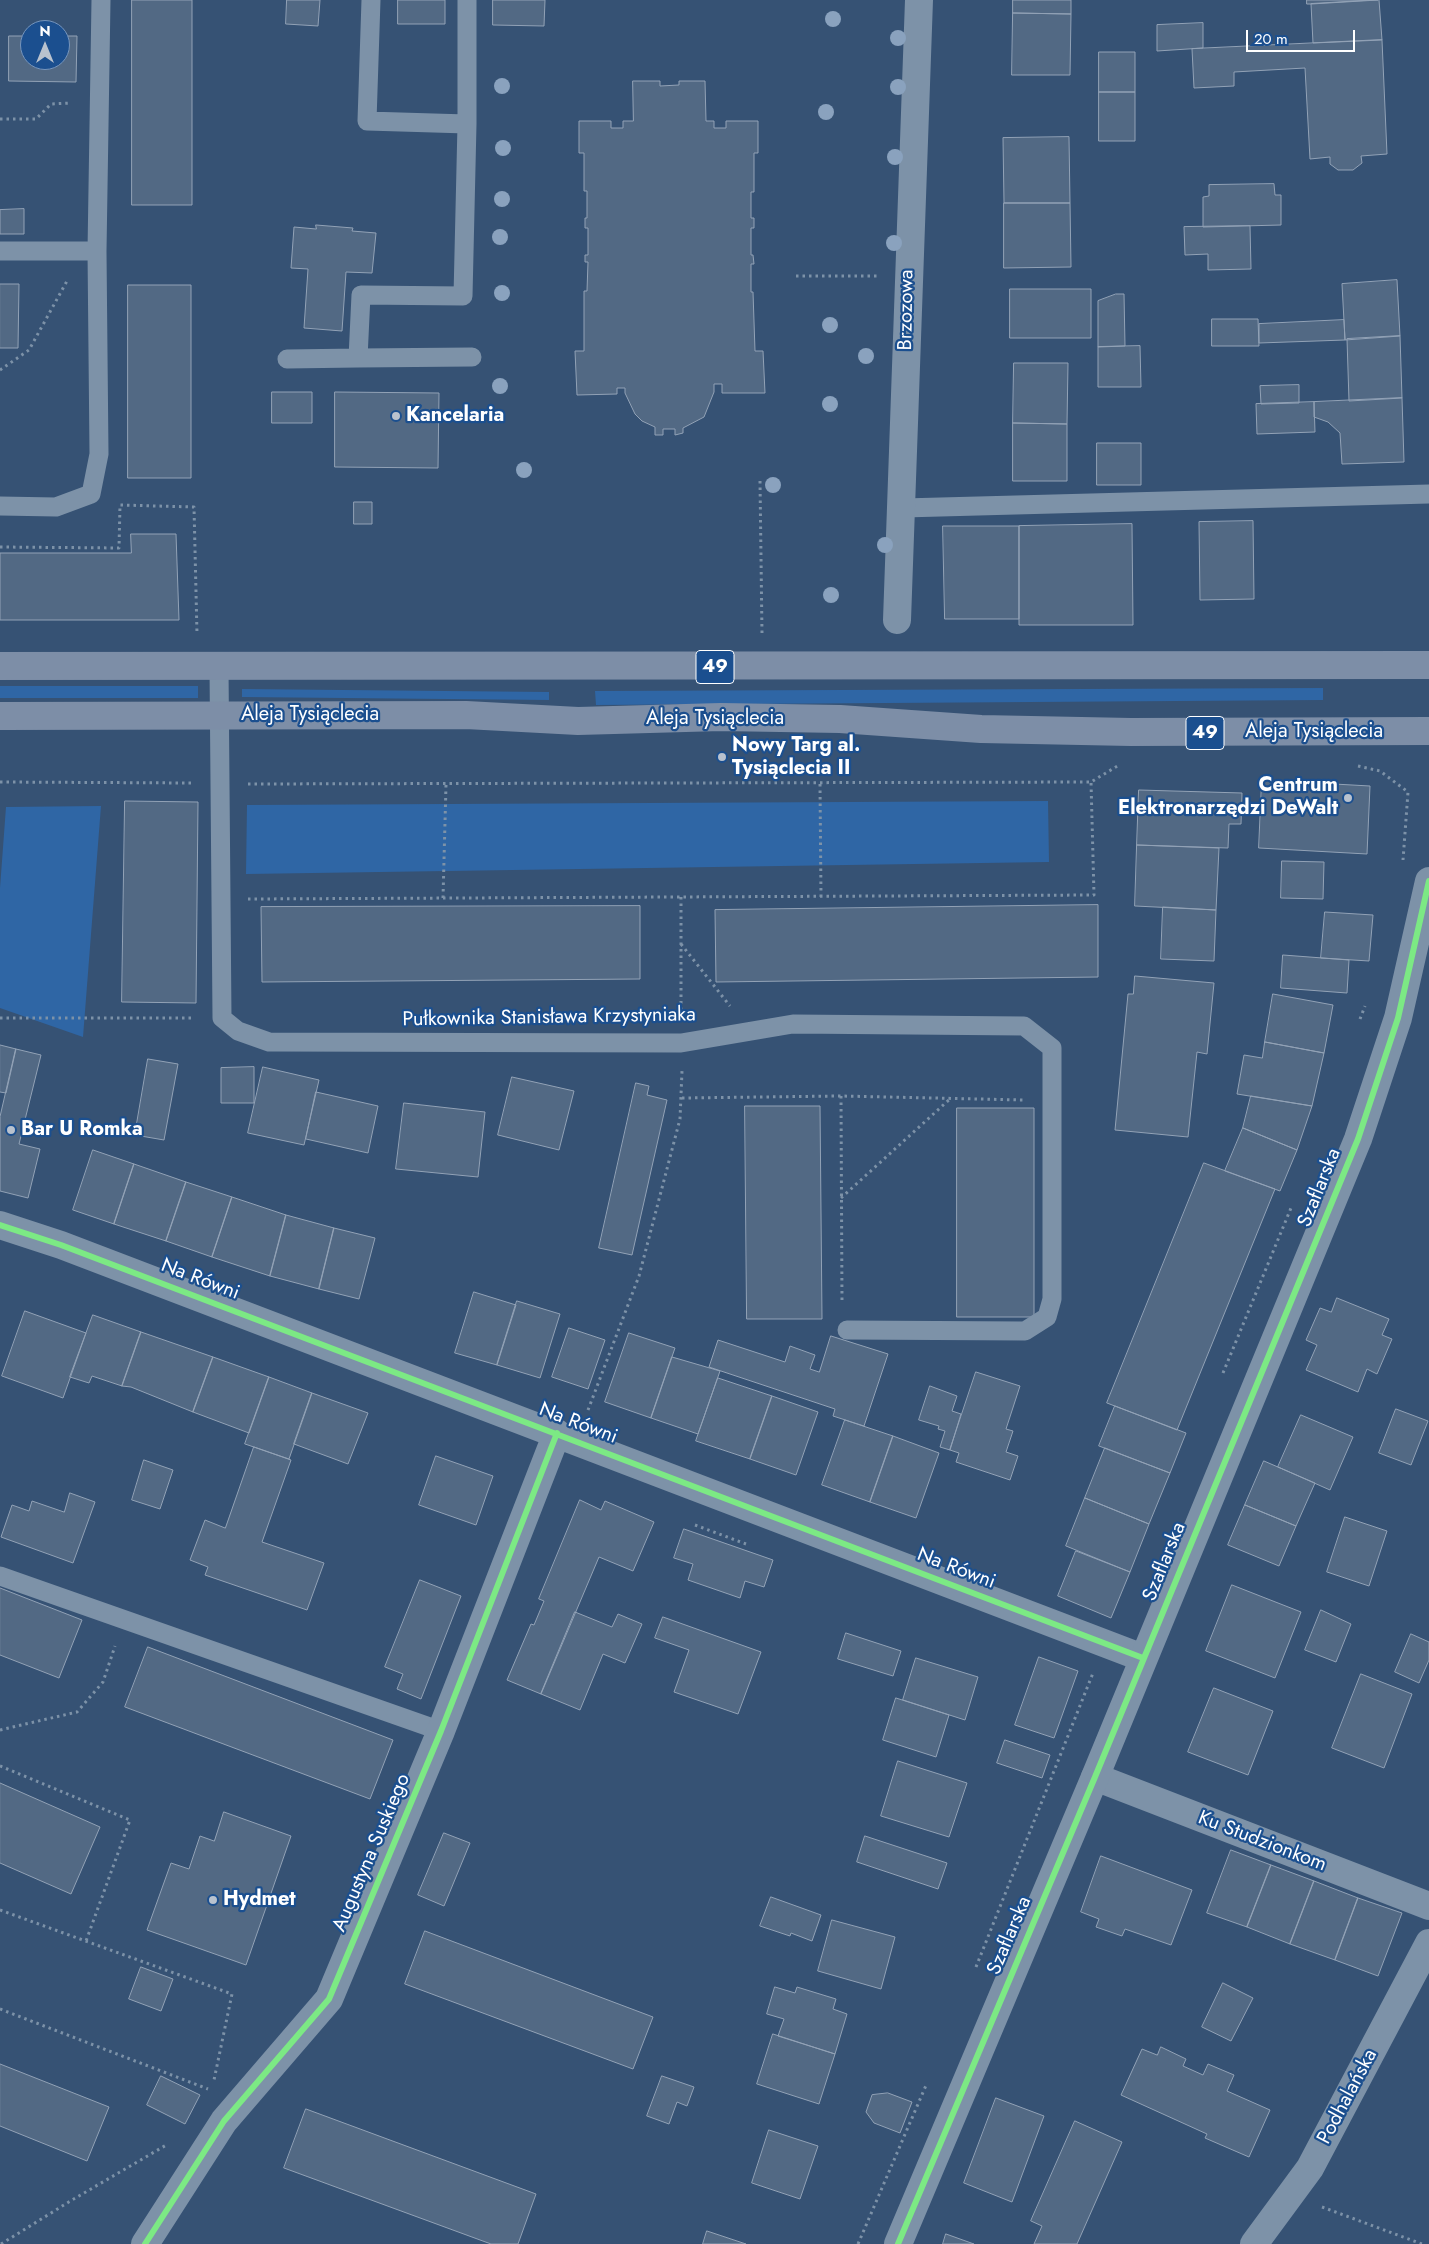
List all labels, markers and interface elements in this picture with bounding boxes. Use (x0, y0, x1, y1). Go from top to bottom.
north arrow (20, 20, 70, 70)
scale bar (1249, 20, 1358, 52)
text: N (39, 21, 51, 41)
text: 20 m (1254, 28, 1288, 50)
street label: Brzozowa (894, 269, 920, 351)
place label: Kancelaria (406, 404, 504, 428)
marker: Kancelaria (390, 410, 402, 422)
road number: 49 (696, 650, 734, 684)
street label: Aleja Tysiąclecia (241, 703, 379, 727)
street label: Aleja Tysiąclecia (646, 707, 784, 731)
road number: 49 (1186, 716, 1224, 750)
street label: Aleja Tysiąclecia (1245, 720, 1383, 744)
place label: Nowy Targ al. Tysiąclecia II (732, 734, 860, 781)
marker: Nowy Targ al. Tysiąclecia II (716, 751, 728, 763)
place label: Centrum Elektronarzędzi DeWalt (1118, 774, 1338, 821)
marker: Centrum Elektronarzędzi DeWalt (1342, 792, 1354, 804)
street label: Pułkownika Stanisława Krzystyniaka (402, 1003, 696, 1033)
place label: Bar U Romka (21, 1118, 143, 1142)
marker: Bar U Romka (5, 1124, 17, 1136)
street label: Szaflarska (1293, 1145, 1347, 1231)
street label: Na Równi (157, 1254, 243, 1306)
street label: Na Równi (535, 1398, 621, 1450)
street label: Szaflarska (1138, 1519, 1192, 1605)
street label: Na Równi (913, 1543, 999, 1595)
street label: Augustyna Suskiego (328, 1770, 416, 1936)
street label: Ku Studzionkom (1194, 1806, 1330, 1878)
place label: Hydmet (223, 1888, 296, 1912)
street label: Szaflarska (983, 1893, 1037, 1979)
marker: Hydmet (207, 1894, 219, 1906)
street label: Podhalańska (1313, 2045, 1383, 2149)

